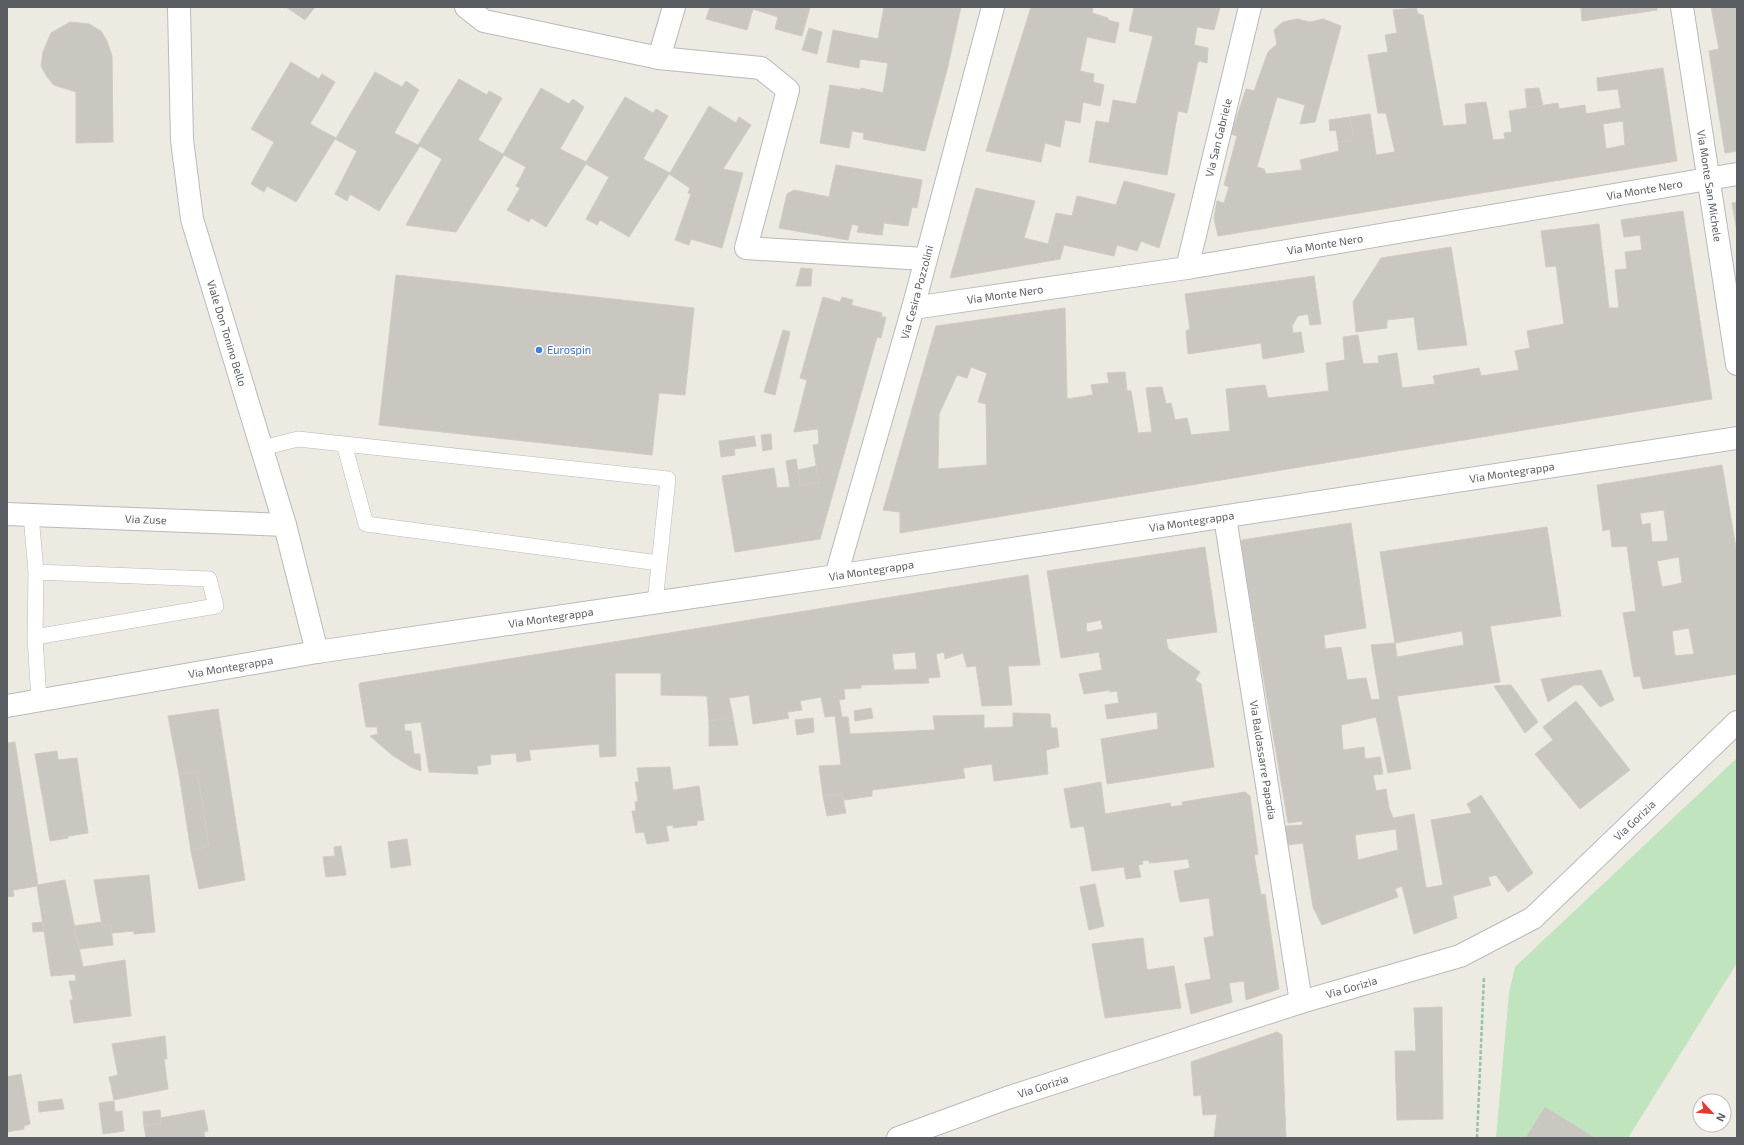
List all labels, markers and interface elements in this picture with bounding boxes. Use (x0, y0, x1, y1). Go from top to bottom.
street label: Via San Gabriele (1202, 97, 1234, 178)
street label: Via Monte San Michele (1695, 129, 1725, 243)
street label: Via Monte Nero (1605, 176, 1683, 202)
street label: Via Monte Nero (1286, 231, 1364, 257)
street label: Via Cesira Pozzolini (897, 244, 935, 341)
street label: Viale Don Tonino Bello (205, 278, 249, 388)
street label: Via Monte Nero (966, 282, 1044, 306)
place label: Eurospin (547, 343, 591, 356)
marker: Eurospin (534, 345, 544, 355)
street label: Via Montegrappa (1468, 459, 1555, 485)
street label: Via Montegrappa (1148, 508, 1235, 534)
street label: Via Zuse (125, 512, 167, 526)
street label: Via Montegrappa (828, 557, 915, 583)
street label: Via Montegrappa (507, 605, 594, 630)
street label: Via Montegrappa (187, 653, 274, 680)
street label: Via Baldassarre Papadia (1248, 699, 1279, 821)
street label: Via Gorizia (1611, 797, 1658, 843)
street label: Via Gorizia (1324, 973, 1379, 1000)
street label: Via Gorizia (1016, 1071, 1070, 1100)
north arrow (1692, 1093, 1732, 1133)
text: N (1714, 1111, 1729, 1124)

